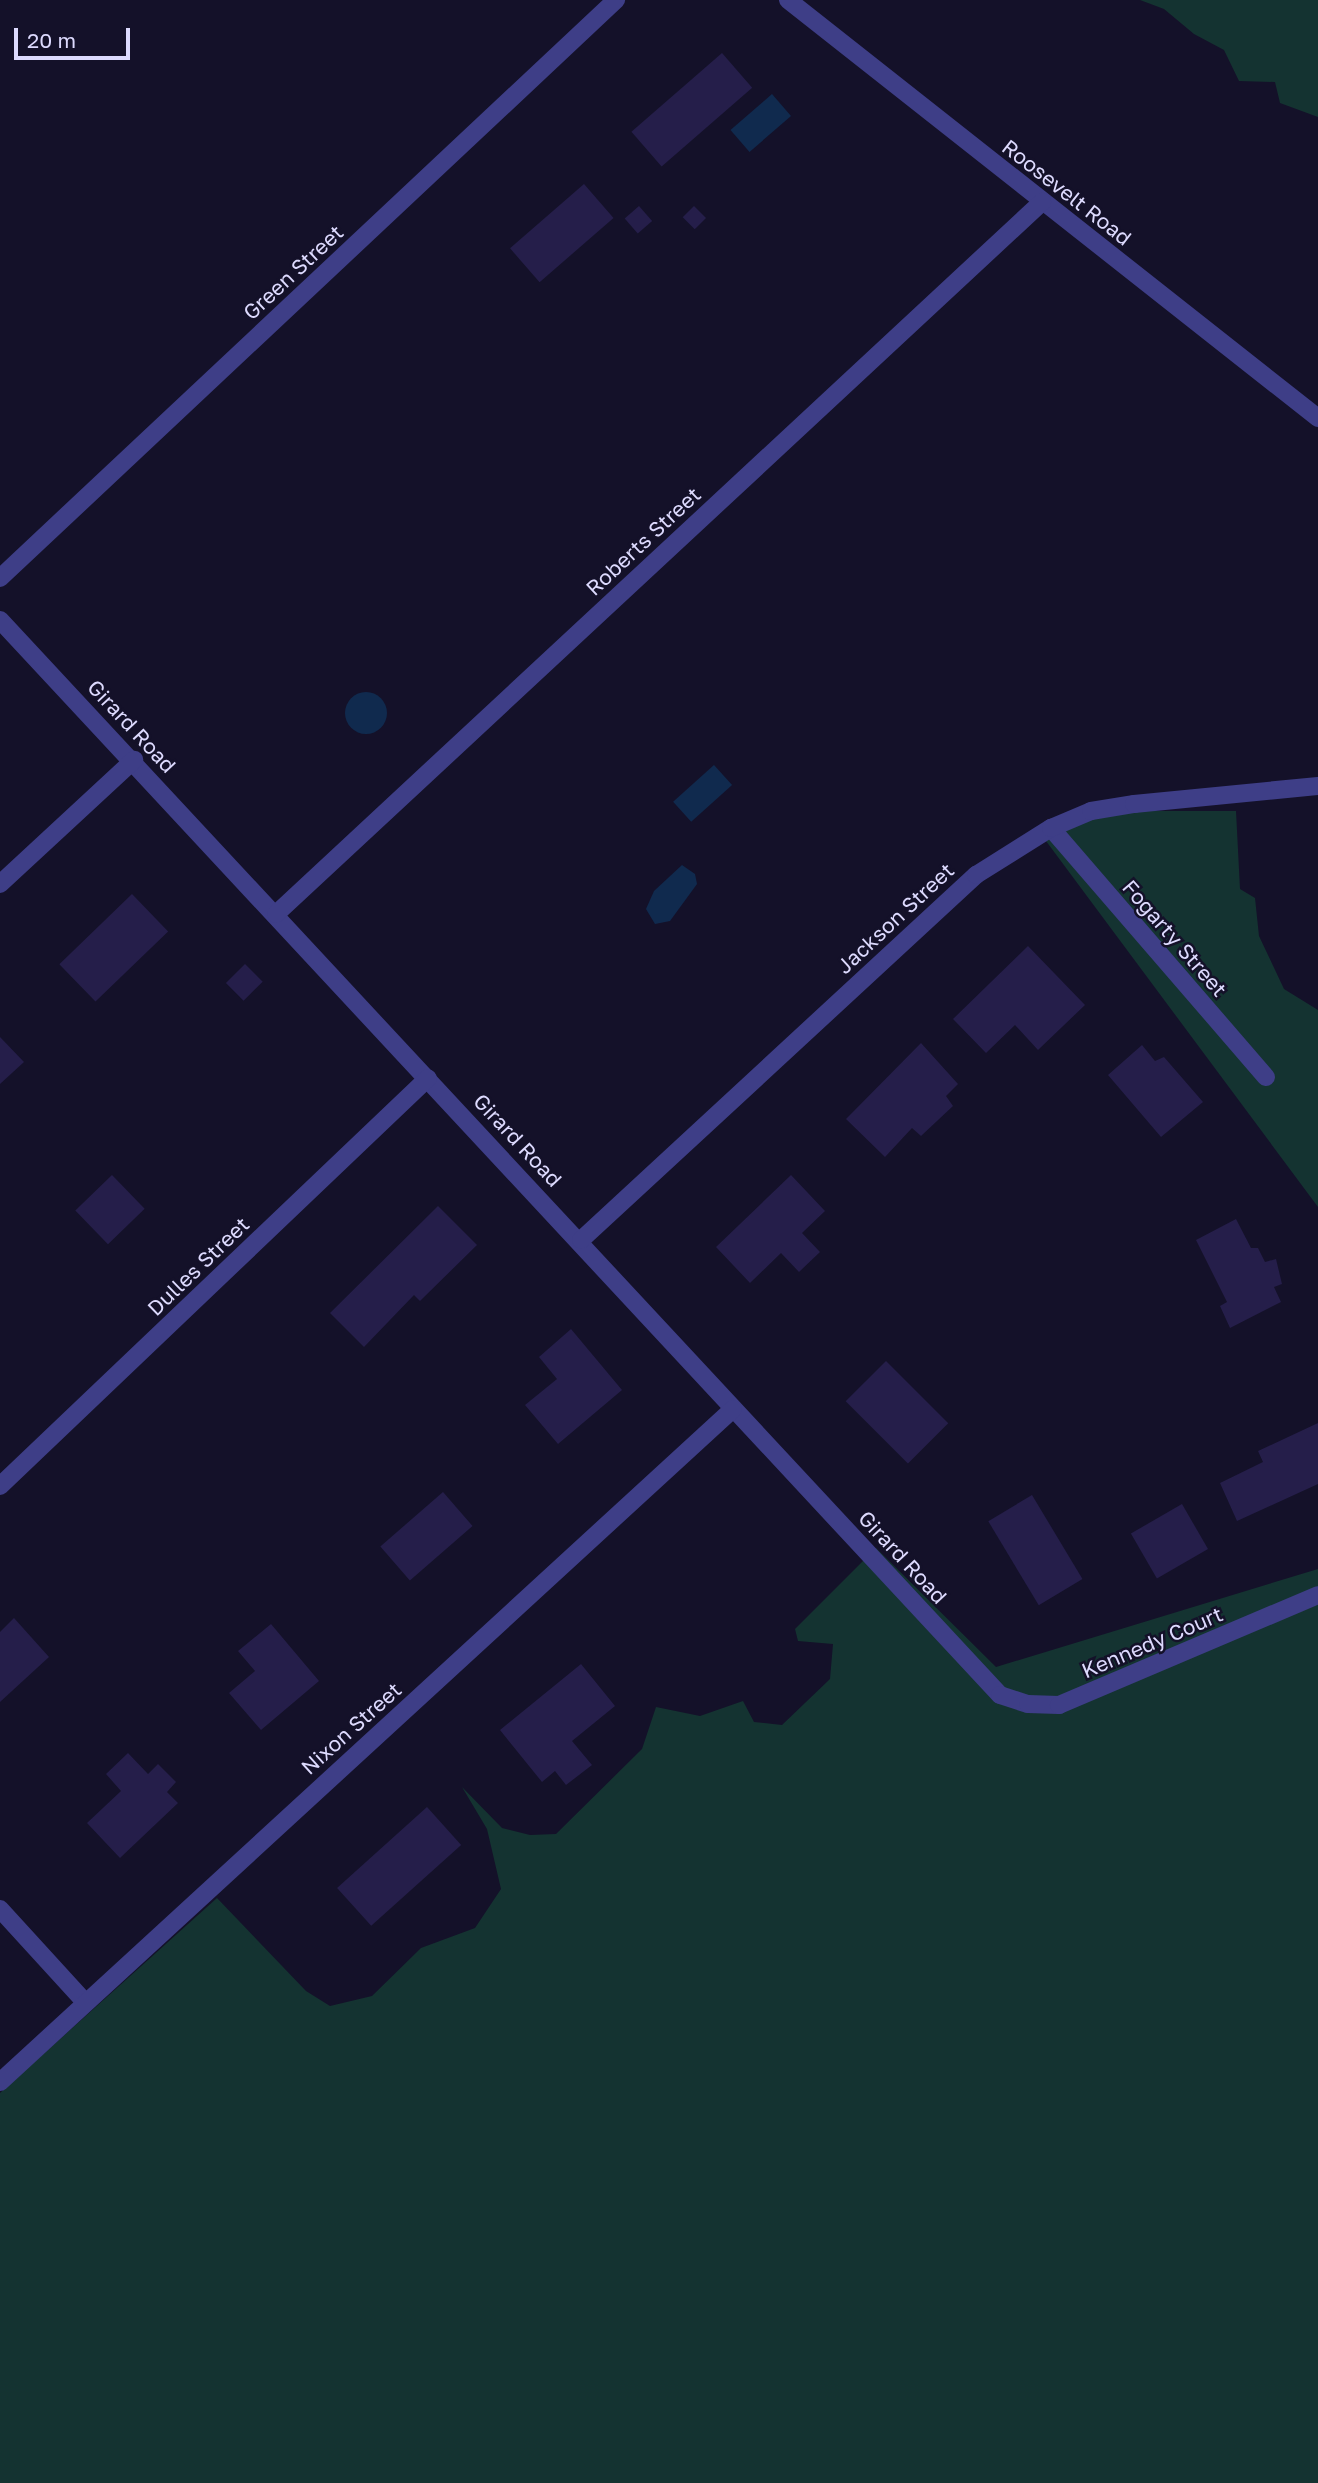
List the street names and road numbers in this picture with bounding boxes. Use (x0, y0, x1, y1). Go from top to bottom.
street label: Roosevelt Road (997, 134, 1137, 250)
street label: Green Street (238, 219, 348, 325)
street label: Roberts Street (581, 482, 705, 600)
street label: Girard Road (83, 674, 181, 778)
street label: Jackson Street (831, 857, 959, 979)
street label: Fogarty Street (1118, 875, 1232, 1001)
street label: Girard Road (469, 1088, 567, 1192)
street label: Dulles Street (142, 1211, 254, 1321)
street label: Girard Road (854, 1505, 952, 1609)
street label: Kennedy Court (1078, 1601, 1226, 1683)
street label: Nixon Street (296, 1677, 406, 1779)

